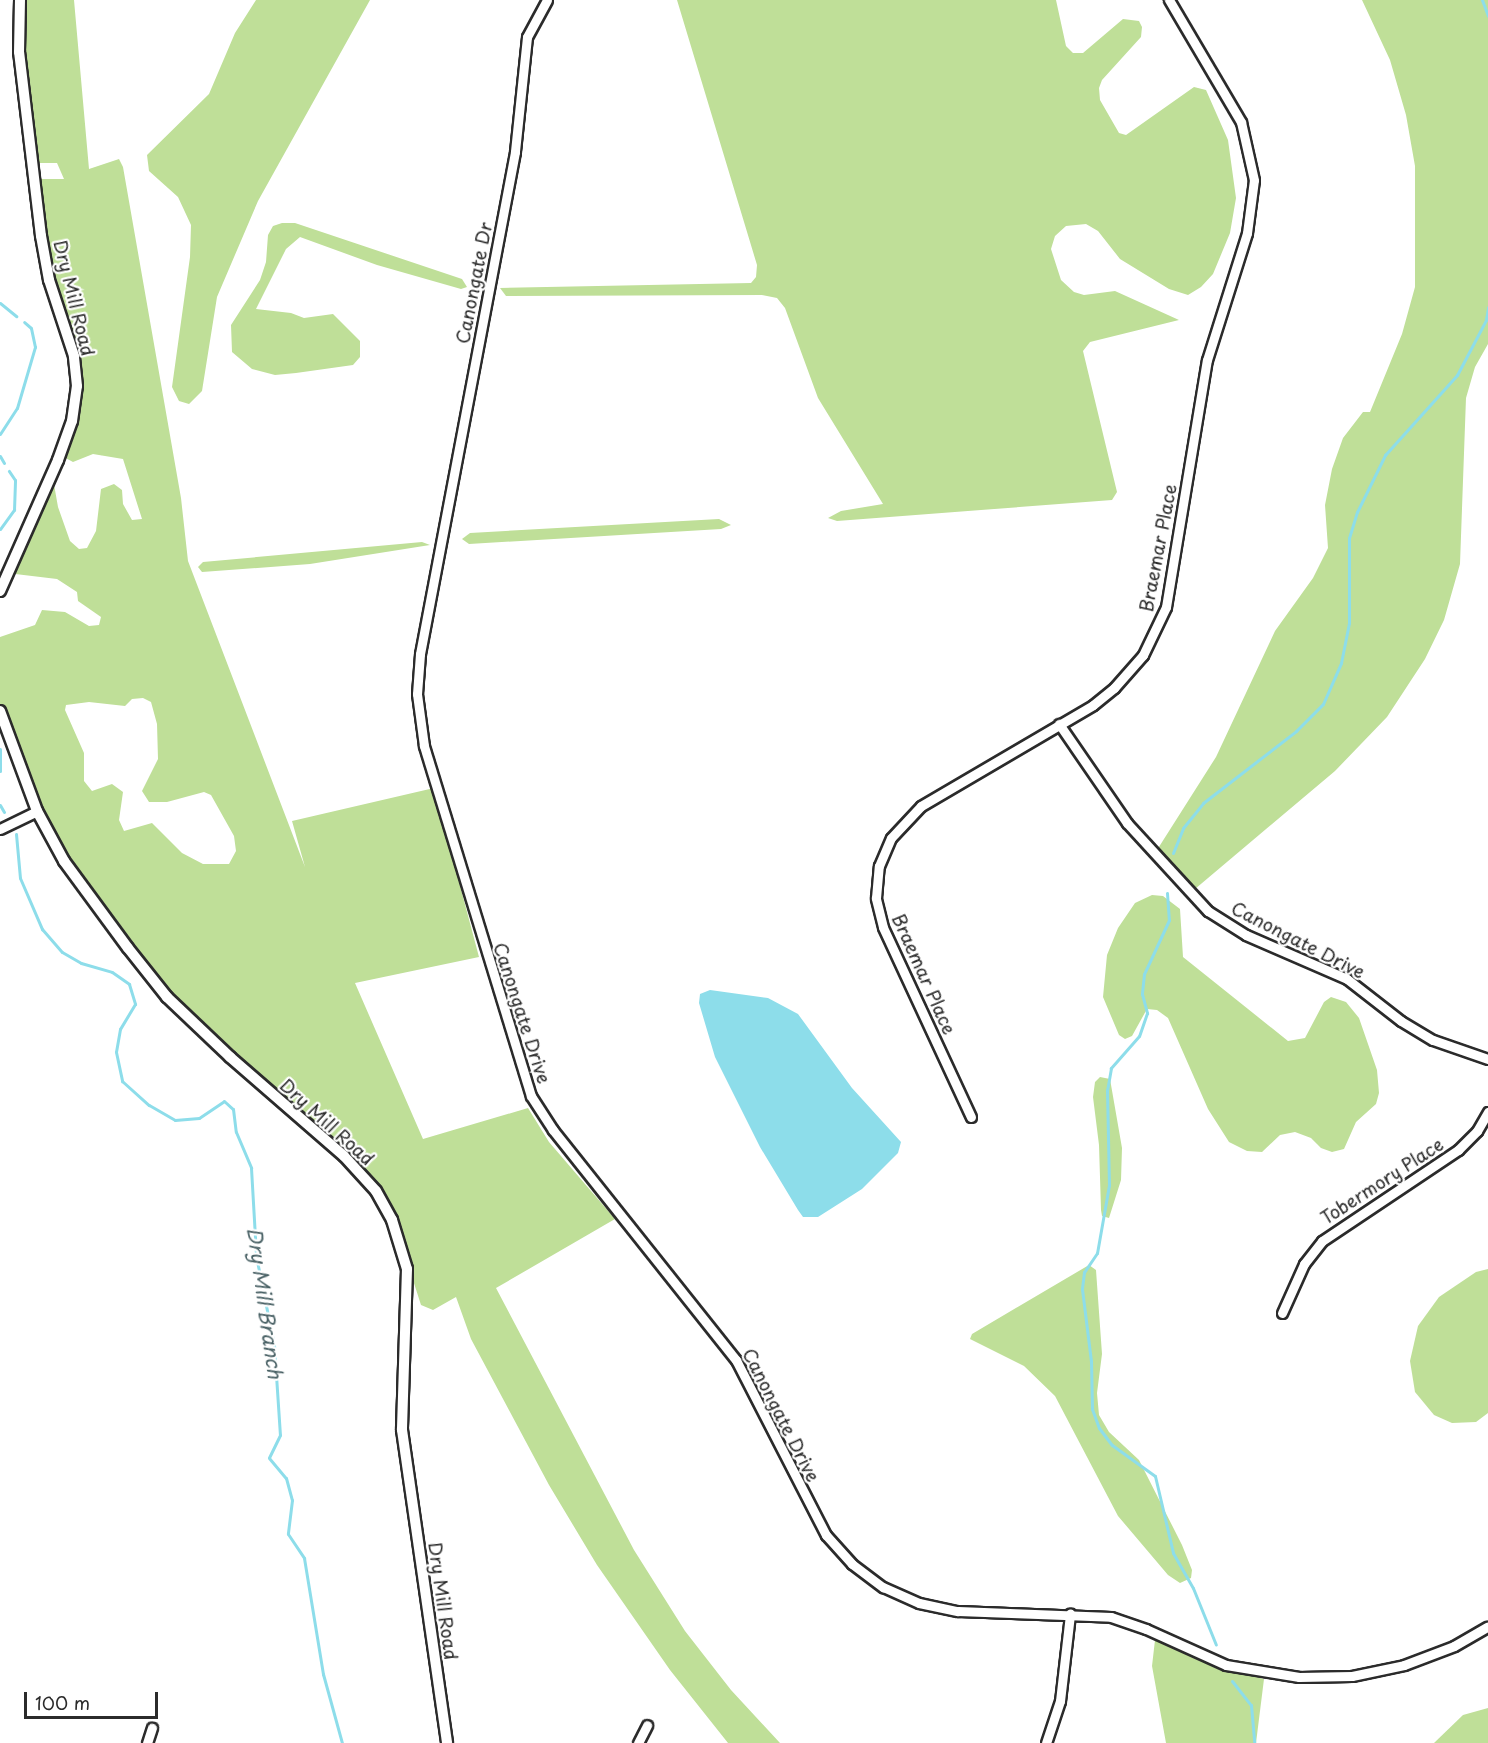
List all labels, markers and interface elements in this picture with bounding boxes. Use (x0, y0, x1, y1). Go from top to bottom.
street label: Canongate Dr (452, 221, 496, 345)
street label: Dry Mill Road (49, 237, 99, 359)
street label: Braemar Place (1135, 483, 1181, 613)
street label: Canongate Drive (1228, 897, 1368, 983)
street label: Braemar Place (888, 911, 960, 1037)
street label: Canongate Drive (489, 940, 555, 1086)
street label: Dry Mill Road (275, 1074, 379, 1170)
street label: Tobermory Place (1316, 1133, 1448, 1229)
water label: Dry Mill Branch (242, 1225, 288, 1381)
street label: Canongate Drive (738, 1345, 824, 1485)
street label: Dry Mill Road (424, 1540, 462, 1662)
scale bar (27, 1680, 160, 1718)
text: 100 m (35, 1689, 90, 1716)

